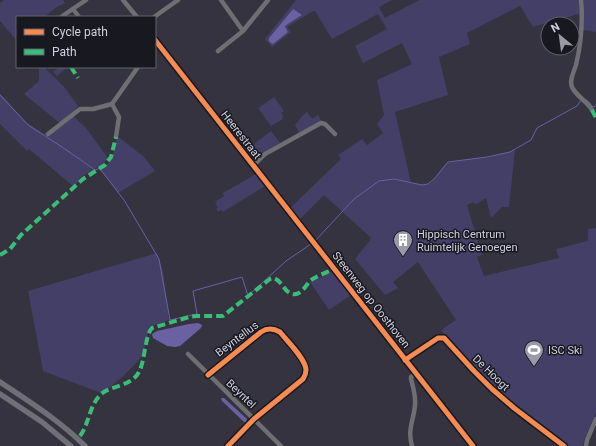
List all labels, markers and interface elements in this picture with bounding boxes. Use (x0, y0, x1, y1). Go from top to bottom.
legend (16, 16, 156, 68)
north arrow (540, 16, 580, 56)
text: N (549, 20, 562, 35)
text: Cycle path (52, 25, 108, 39)
text: Path (52, 45, 77, 59)
street label: Heerestraat (218, 108, 264, 162)
place label: Hippisch Centrum Ruimtelijk Genoegen (417, 228, 517, 254)
building icon: Hippisch Centrum Ruimtelijk Genoegen (392, 229, 414, 257)
street label: Steenweg op Oosthoven (329, 249, 413, 351)
street label: Beyntellus (213, 318, 261, 359)
sports icon: ISC Ski (523, 339, 545, 367)
place label: ISC Ski (548, 344, 582, 357)
street label: De Hoogt (470, 352, 512, 394)
street label: Beyntel (224, 377, 258, 411)

